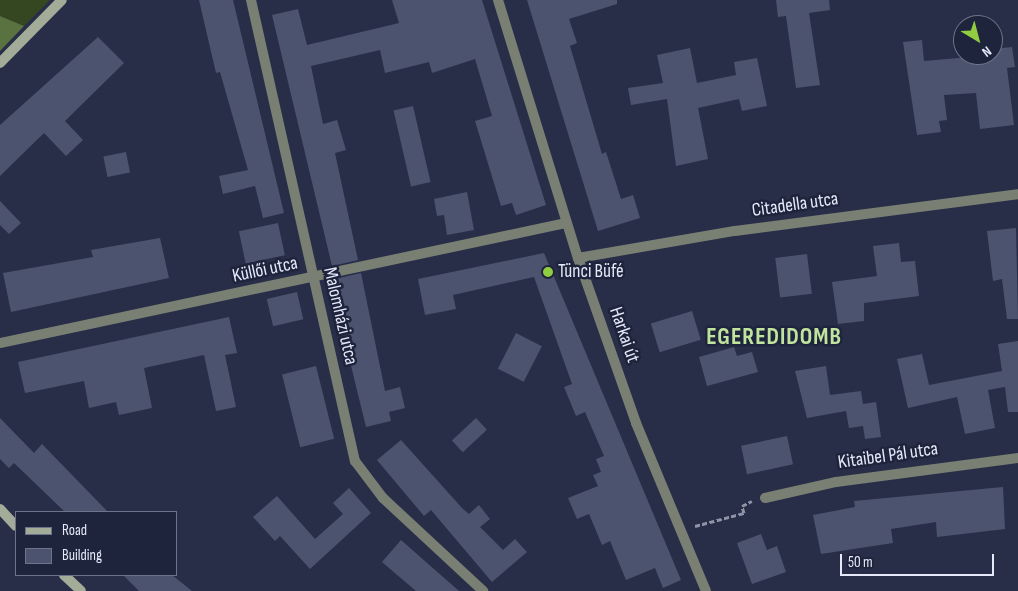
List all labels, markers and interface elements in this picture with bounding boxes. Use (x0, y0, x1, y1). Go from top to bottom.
north arrow (953, 15, 1003, 65)
text: N (979, 43, 995, 61)
street label: Citadella utca (750, 188, 840, 222)
street label: Küllői utca (230, 252, 300, 288)
place label: Tünci Büfé (558, 261, 624, 283)
street label: Malomházi utca (318, 265, 362, 367)
marker: Tünci Büfé (542, 266, 554, 278)
street label: Harkai út (604, 304, 644, 366)
district label: EGEREDIDOMB (705, 323, 843, 351)
street label: Kitaibel Pál utca (837, 438, 939, 474)
legend (15, 511, 178, 576)
text: Road (62, 521, 87, 540)
scale bar (843, 544, 997, 576)
text: Building (62, 546, 102, 565)
text: 50 m (848, 553, 873, 572)

